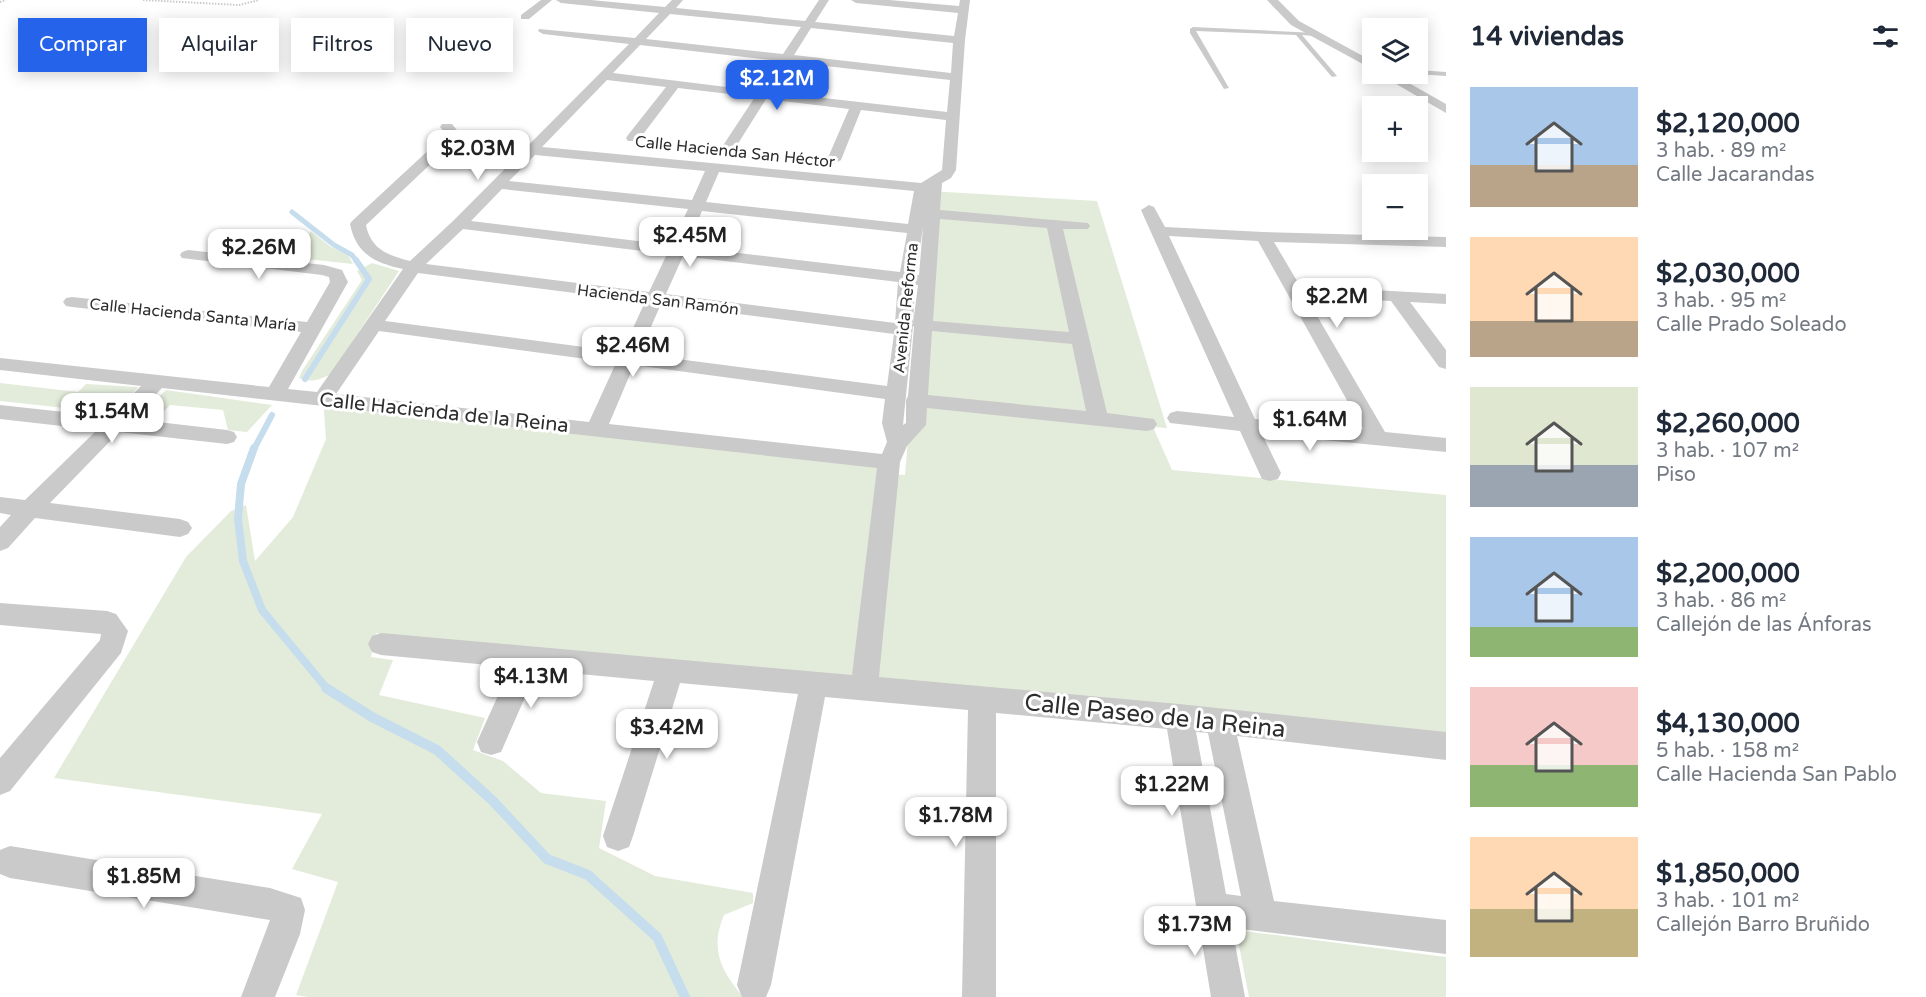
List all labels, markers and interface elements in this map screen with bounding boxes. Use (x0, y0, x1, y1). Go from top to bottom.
chip: Comprar (18, 18, 147, 72)
chip: Alquilar (159, 18, 279, 72)
chip: Filtros (291, 18, 394, 72)
chip: Nuevo (406, 18, 513, 72)
map controls (1362, 18, 1428, 240)
button: layers (1362, 18, 1428, 84)
icon: filters (1869, 20, 1902, 53)
text: 14 viviendas (1470, 21, 1624, 52)
pin: $2.12M (728, 60, 826, 111)
text: $2.12M (740, 67, 814, 91)
button: + (1362, 96, 1428, 162)
text: $2,120,000 (1656, 108, 1800, 139)
icon: home (1518, 111, 1590, 183)
pin: $2.03M (429, 130, 527, 181)
street label: Calle Hacienda San Héctor (634, 132, 837, 173)
text: $2.03M (441, 137, 515, 161)
text: 3 hab. · 89 m² (1656, 139, 1786, 163)
text: Calle Jacarandas (1656, 163, 1815, 187)
button: − (1362, 174, 1428, 240)
pin: $2.45M (641, 217, 739, 268)
text: $2.45M (653, 224, 727, 248)
pin: $2.26M (210, 229, 308, 280)
text: $2.26M (222, 236, 296, 260)
street label: Avenida Reforma (889, 242, 923, 374)
text: $2,030,000 (1656, 258, 1800, 289)
icon: home (1518, 261, 1590, 333)
pin: $2.2M (1295, 278, 1379, 329)
street label: Hacienda San Ramón (576, 280, 740, 320)
text: $2.2M (1306, 285, 1368, 309)
text: 3 hab. · 95 m² (1656, 289, 1786, 313)
street label: Calle Hacienda Santa María (88, 294, 298, 336)
text: Calle Prado Soleado (1656, 313, 1847, 337)
pin: $2.46M (584, 327, 682, 378)
text: $2.46M (596, 334, 670, 358)
street label: Calle Hacienda de la Reina (318, 388, 570, 438)
pin: $1.54M (63, 393, 161, 444)
text: $1.54M (75, 400, 149, 424)
pin: $1.64M (1261, 401, 1359, 452)
text: $1.64M (1273, 408, 1347, 432)
text: $2,260,000 (1656, 408, 1800, 439)
icon: home (1518, 411, 1590, 483)
text: 3 hab. · 107 m² (1656, 439, 1799, 463)
text: Piso (1656, 463, 1696, 487)
text: $2,200,000 (1656, 558, 1800, 589)
icon: home (1518, 561, 1590, 633)
text: 3 hab. · 86 m² (1656, 589, 1786, 613)
text: Callejón de las Ánforas (1656, 613, 1872, 637)
pin: $4.13M (482, 658, 580, 709)
text: $4.13M (494, 665, 568, 689)
street label: Calle Paseo de la Reina (1023, 688, 1287, 744)
text: $4,130,000 (1656, 708, 1800, 739)
pin: $3.42M (618, 709, 716, 760)
icon: home (1518, 711, 1590, 783)
text: $3.42M (630, 716, 704, 740)
text: 5 hab. · 158 m² (1656, 739, 1799, 763)
text: Calle Hacienda San Pablo (1656, 763, 1897, 787)
pin: $1.22M (1123, 766, 1221, 817)
text: $1.22M (1135, 773, 1209, 797)
pin: $1.78M (907, 797, 1005, 848)
text: $1.78M (919, 804, 993, 828)
pin: $1.85M (95, 858, 193, 909)
text: $1,850,000 (1656, 858, 1800, 889)
icon: home (1518, 861, 1590, 933)
text: $1.85M (107, 865, 181, 889)
text: 3 hab. · 101 m² (1656, 889, 1799, 913)
pin: $1.73M (1146, 906, 1244, 957)
text: $1.73M (1158, 913, 1232, 937)
text: Callejón Barro Bruñido (1656, 913, 1870, 937)

